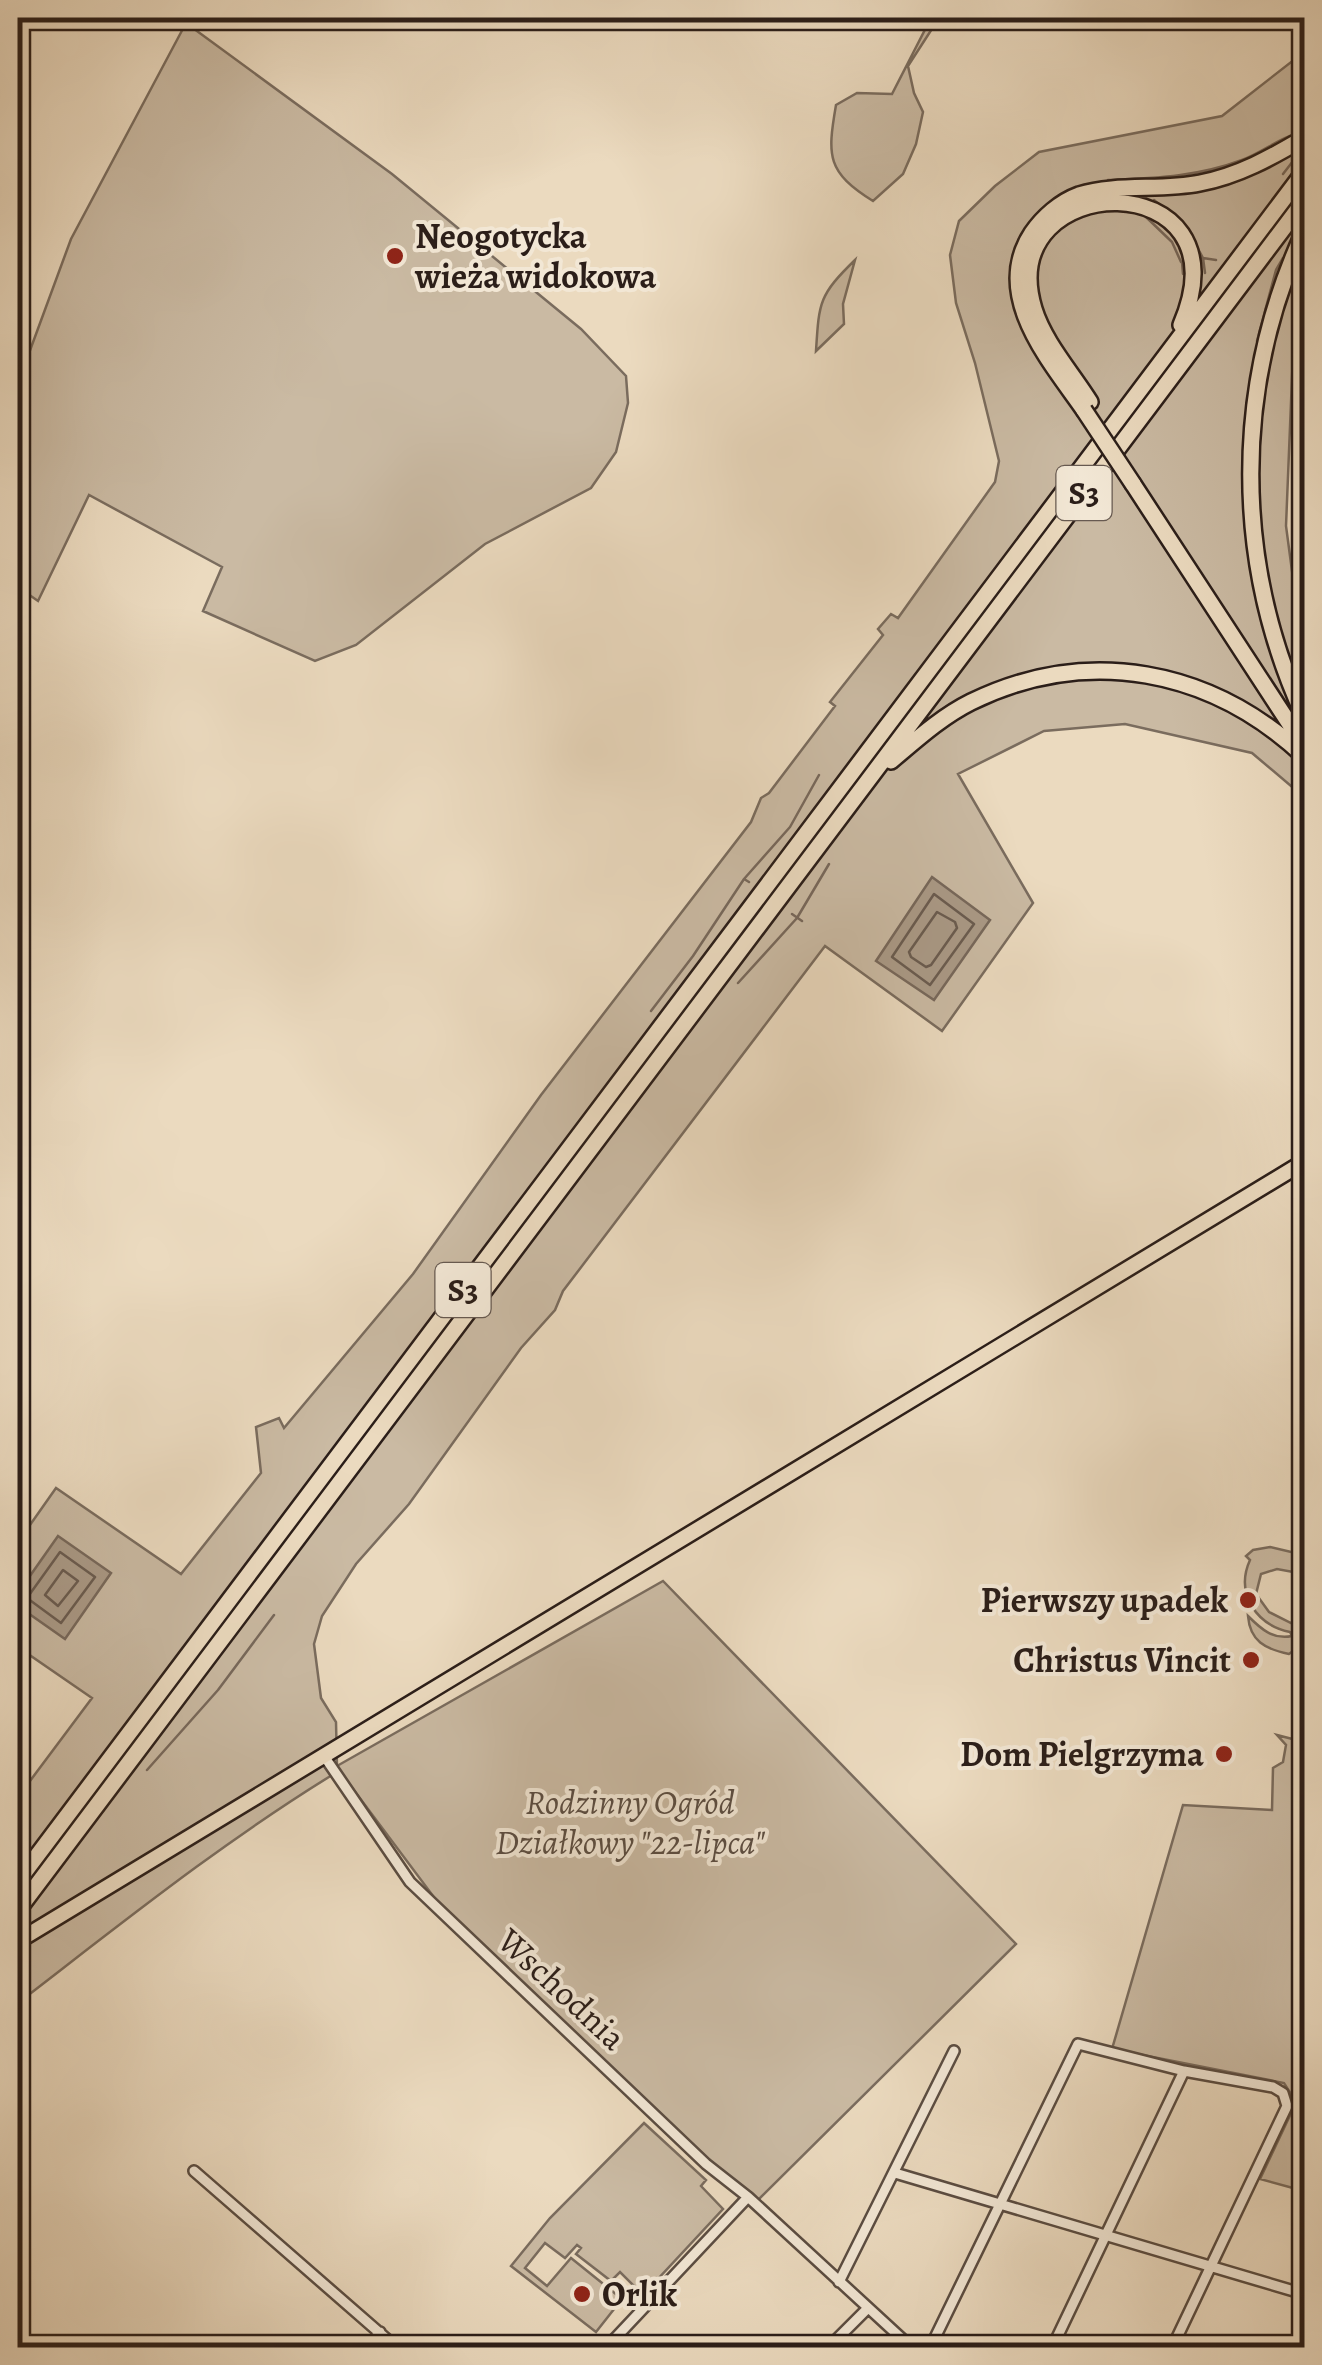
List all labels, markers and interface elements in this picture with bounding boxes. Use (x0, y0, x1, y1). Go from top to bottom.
place label: Neogotycka wieża widokowa (414, 212, 657, 300)
marker: Neogotycka wieża widokowa (384, 245, 406, 267)
road number: S3 (1056, 466, 1112, 520)
road number: S3 (436, 1263, 490, 1317)
place label: Pierwszy upadek (981, 1576, 1228, 1624)
marker: Pierwszy upadek (1237, 1589, 1259, 1611)
place label: Christus Vincit (1013, 1636, 1231, 1684)
marker: Christus Vincit (1240, 1649, 1262, 1671)
place label: Dom Pielgrzyma (960, 1730, 1204, 1778)
marker: Dom Pielgrzyma (1213, 1743, 1235, 1765)
park label: Rodzinny Ogród Działkowy "22-lipca" (495, 1778, 765, 1866)
street label: Wschodnia (487, 1916, 637, 2061)
place label: Orlik (602, 2270, 677, 2318)
marker: Orlik (571, 2283, 593, 2305)

